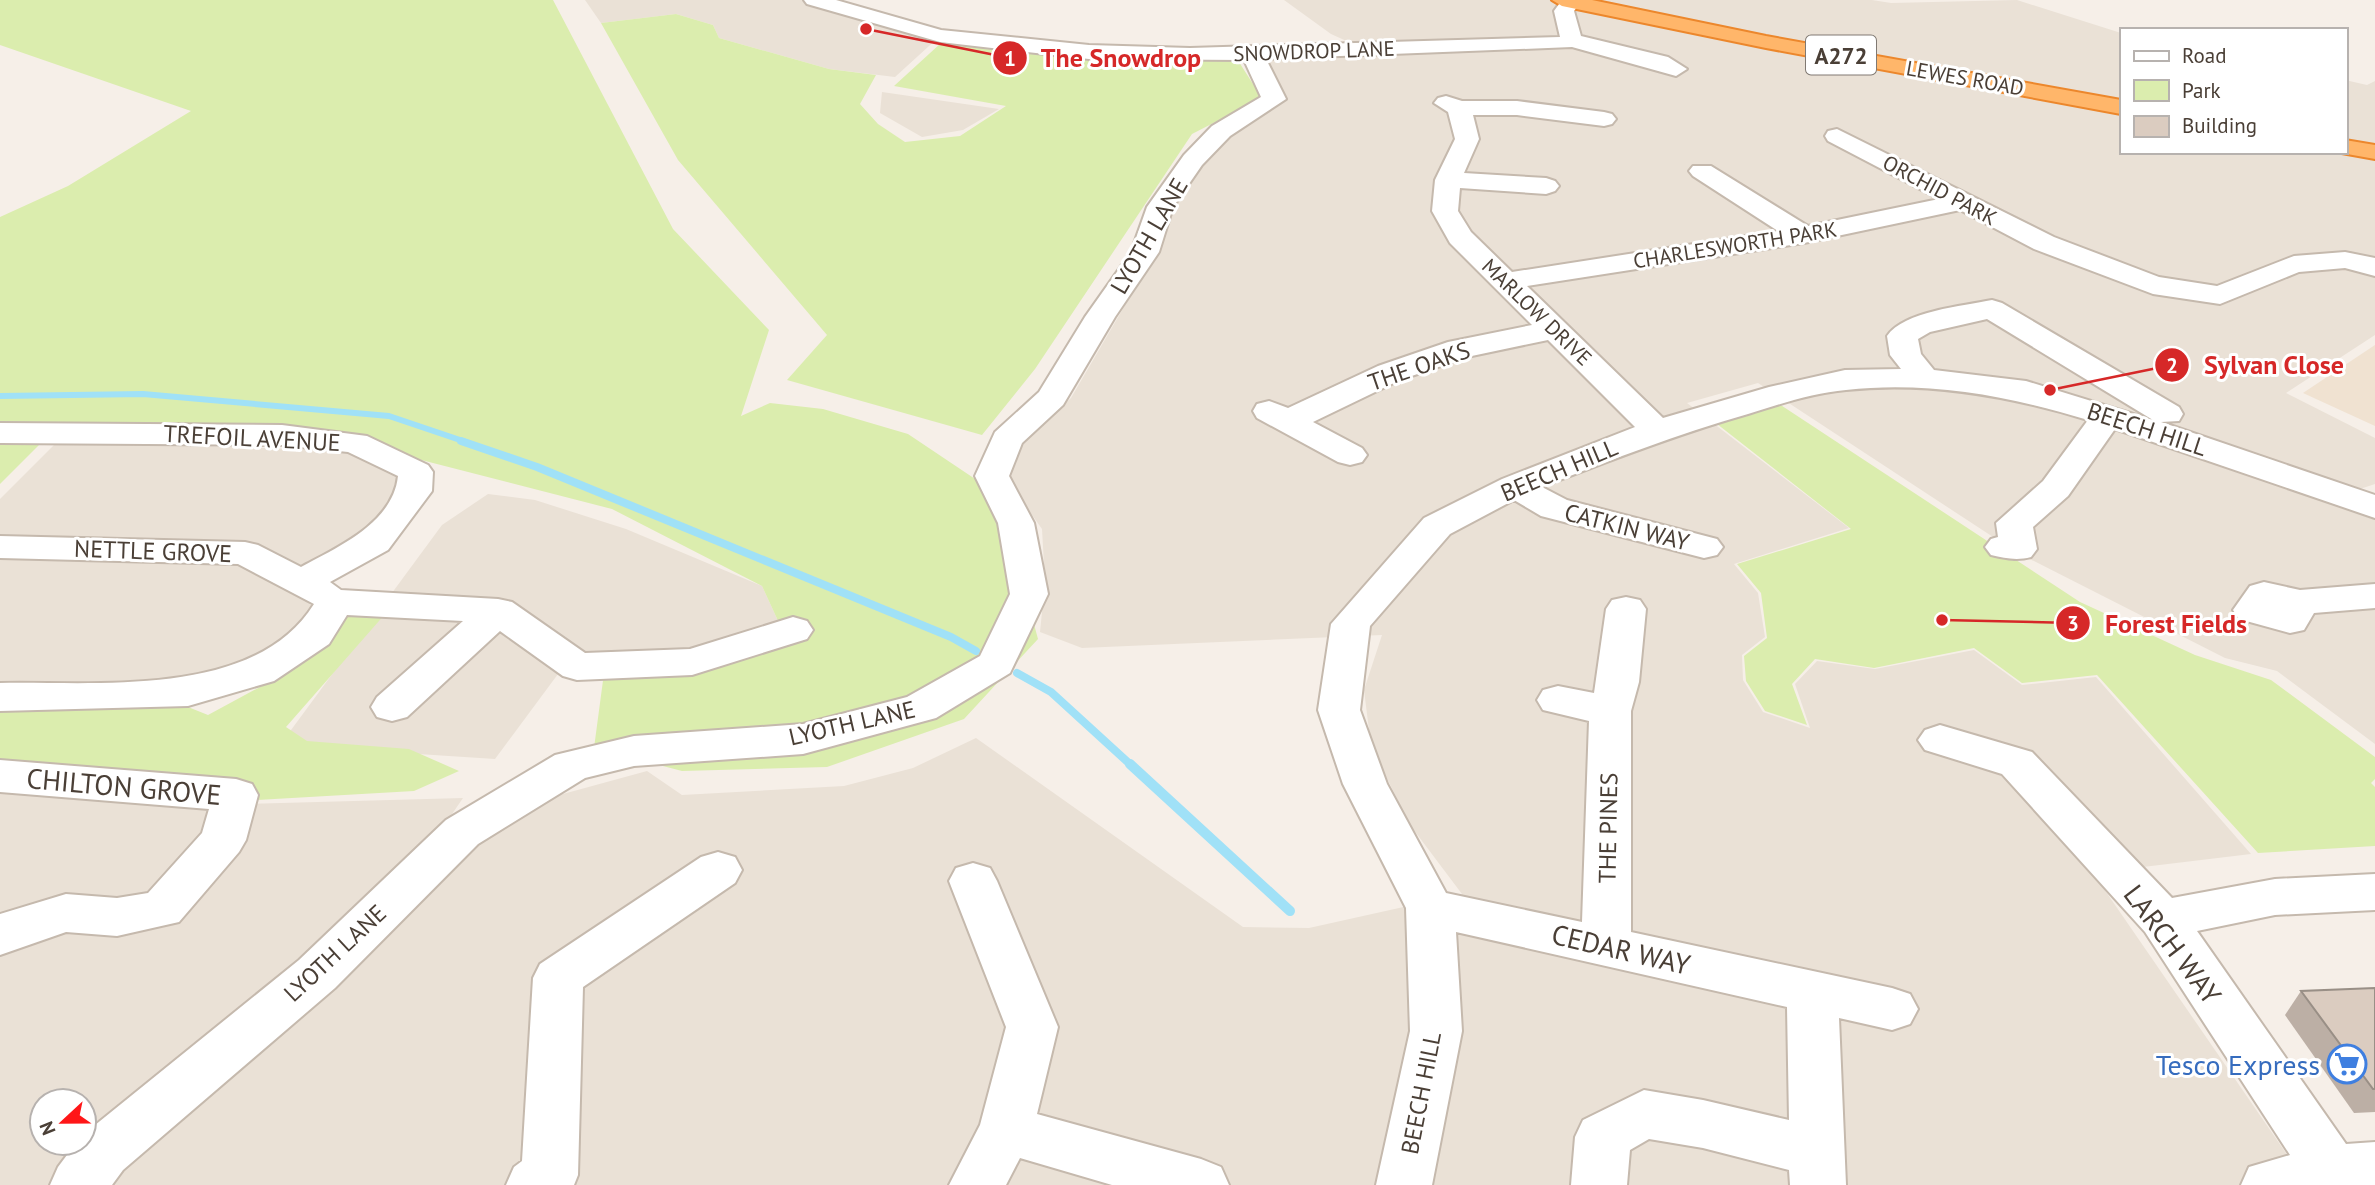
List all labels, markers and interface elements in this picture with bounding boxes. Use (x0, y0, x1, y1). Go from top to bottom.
legend (2120, 28, 2347, 154)
callout: The Snowdrop (992, 35, 1216, 82)
street label: SNOWDROP LANE (1233, 35, 1395, 67)
road number: A272 (1806, 36, 1876, 74)
text: The Snowdrop (1041, 41, 1201, 74)
text: Road (2182, 42, 2226, 69)
text: 1 (1004, 45, 1016, 72)
street label: LEWES ROAD (1904, 54, 2026, 102)
text: Park (2182, 77, 2221, 104)
text: Building (2182, 112, 2257, 139)
street label: ORCHID PARK (1878, 149, 2002, 231)
street label: LYOTH LANE (1103, 172, 1195, 300)
street label: CHARLESWORTH PARK (1631, 216, 1839, 274)
street label: MARLOW DRIVE (1476, 253, 1598, 371)
street label: THE OAKS (1364, 334, 1474, 398)
callout: Sylvan Close (2155, 342, 2358, 389)
text: Sylvan Close (2204, 348, 2344, 381)
text: 2 (2166, 352, 2178, 379)
street label: BEECH HILL (2083, 395, 2211, 463)
street label: TREFOIL AVENUE (163, 418, 341, 458)
street label: BEECH HILL (1496, 432, 1622, 508)
street label: CATKIN WAY (1561, 497, 1693, 558)
street label: NETTLE GROVE (73, 533, 233, 569)
callout: Forest Fields (2056, 600, 2261, 647)
text: Forest Fields (2105, 607, 2247, 640)
text: 3 (2067, 610, 2079, 637)
street label: LYOTH LANE (786, 693, 918, 753)
street label: CHILTON GROVE (25, 759, 223, 813)
street label: THE PINES (1592, 772, 1624, 884)
street label: LARCH WAY (2116, 877, 2230, 1012)
street label: LYOTH LANE (277, 898, 393, 1008)
street label: CEDAR WAY (1548, 915, 1694, 983)
street label: BEECH HILL (1394, 1029, 1448, 1157)
supermarket icon: Tesco Express (2326, 1043, 2368, 1085)
place label: Tesco Express (2156, 1046, 2320, 1083)
north arrow (28, 1087, 98, 1157)
text: N (34, 1118, 61, 1139)

